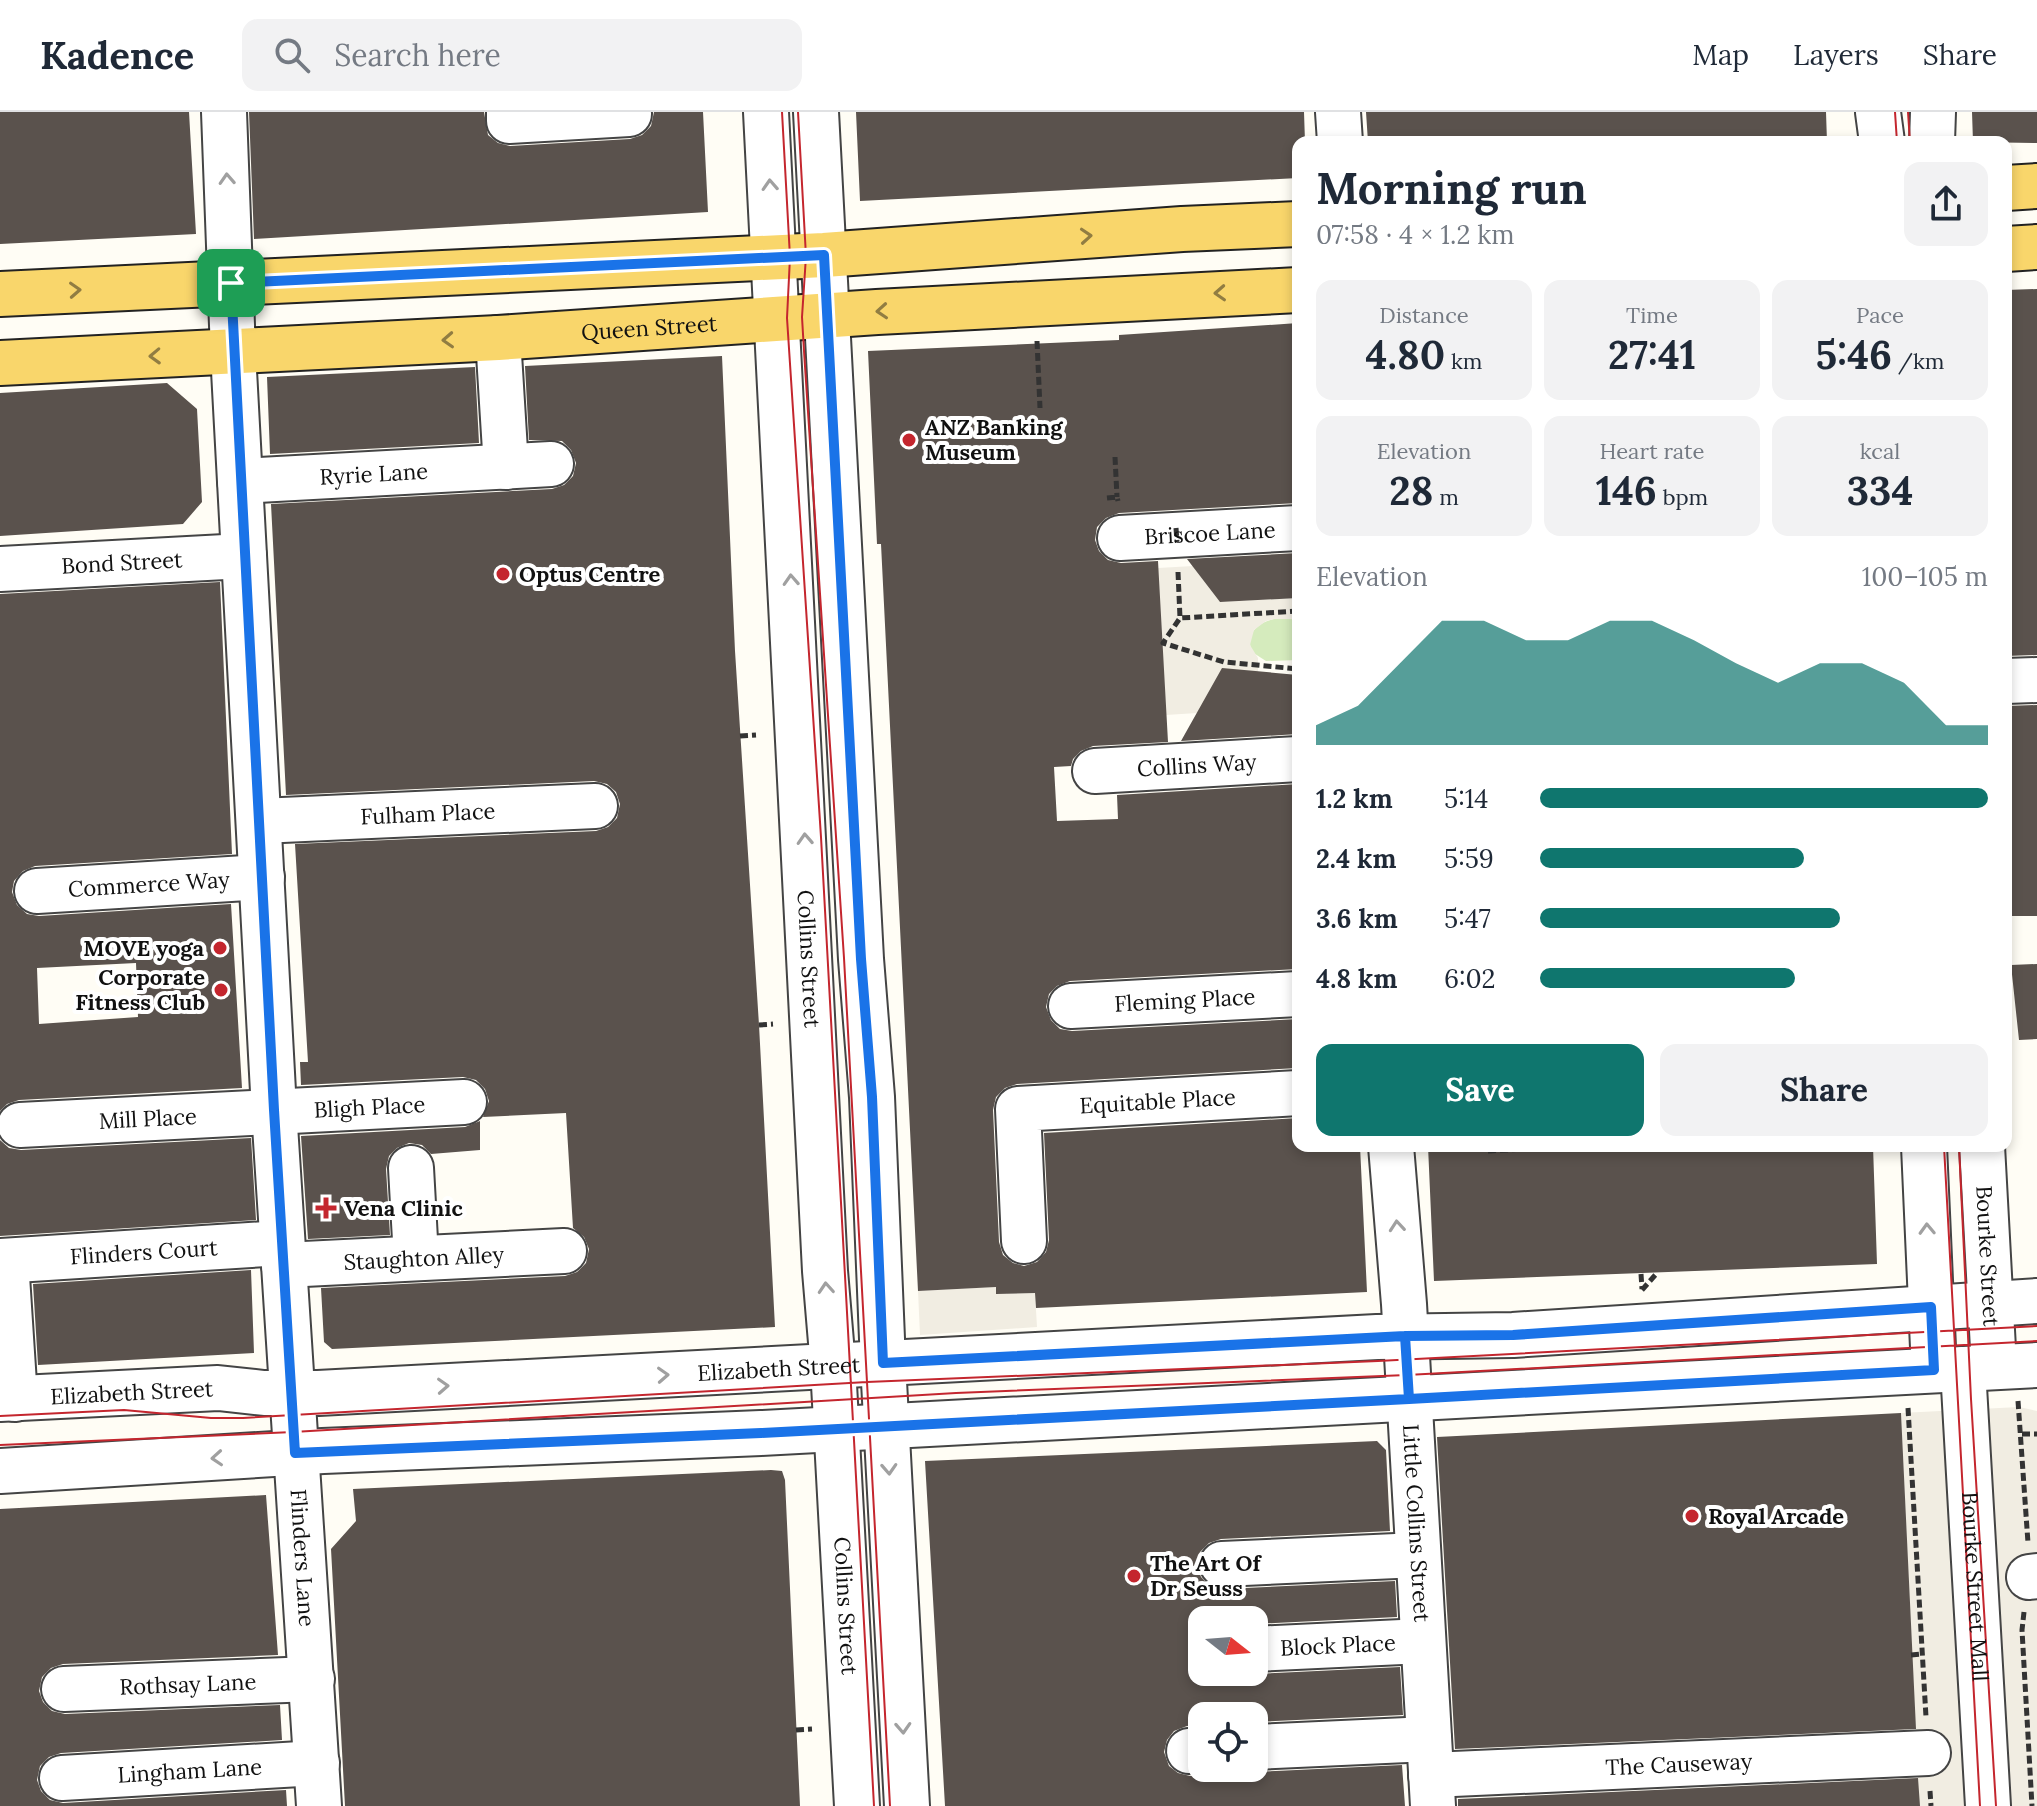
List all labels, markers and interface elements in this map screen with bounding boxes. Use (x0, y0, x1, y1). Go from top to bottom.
search box (242, 19, 802, 91)
text: Kadence (40, 31, 194, 79)
icon: search (270, 33, 314, 77)
text: Search here (334, 36, 501, 74)
text: Map (1692, 37, 1749, 73)
text: Layers (1793, 37, 1879, 73)
text: Share (1923, 37, 1997, 73)
text: Morning run (1316, 160, 1587, 216)
button: share (1904, 162, 1988, 246)
one-way arrow (218, 172, 235, 185)
one-way arrow (762, 178, 779, 191)
text: 07:58 · 4 × 1.2 km (1316, 218, 1514, 251)
one-way arrow (1080, 228, 1093, 245)
pin (197, 249, 265, 317)
icon: arrive (209, 261, 253, 305)
one-way arrow (69, 282, 82, 299)
one-way arrow (1213, 285, 1226, 302)
text: Distance (1379, 301, 1469, 329)
text: Time (1626, 301, 1678, 329)
text: Pace (1856, 301, 1904, 329)
one-way arrow (875, 302, 888, 319)
street label: Queen Street (580, 309, 718, 346)
text: 4.80 (1366, 329, 1445, 380)
text: 27:41 (1608, 329, 1696, 380)
text: 5:46 (1816, 329, 1892, 380)
one-way arrow (441, 332, 454, 349)
one-way arrow (148, 347, 161, 364)
text: km (1445, 347, 1482, 375)
text: /km (1892, 347, 1944, 375)
place label: ANZ Banking Museum (925, 413, 1063, 466)
marker: ANZ Banking Museum (900, 431, 918, 449)
text: Elevation (1377, 437, 1471, 465)
text: Heart rate (1600, 437, 1704, 465)
text: kcal (1860, 437, 1900, 465)
street label: Ryrie Lane (319, 457, 429, 491)
text: 28 (1389, 465, 1433, 516)
text: 146 (1596, 465, 1657, 516)
text: 334 (1847, 465, 1913, 516)
text: m (1433, 483, 1459, 511)
text: bpm (1657, 483, 1708, 511)
street label: Briscoe Lane (1143, 515, 1276, 551)
street label: Bond Street (61, 545, 184, 580)
place label: Optus Centre (519, 560, 661, 588)
text: Elevation (1316, 560, 1428, 593)
text: 100–105 m (1862, 560, 1988, 593)
marker: Optus Centre (494, 565, 512, 583)
one-way arrow (783, 573, 800, 586)
street label: Collins Way (1136, 747, 1258, 782)
text: 1.2 km (1316, 782, 1393, 815)
text: 5:14 (1444, 782, 1488, 815)
street label: Fulham Place (360, 796, 496, 830)
one-way arrow (797, 833, 814, 846)
text: 2.4 km (1316, 842, 1396, 875)
text: 5:59 (1444, 842, 1494, 875)
street label: Commerce Way (67, 865, 231, 903)
street label: Collins Street (792, 889, 827, 1029)
text: 3.6 km (1316, 902, 1398, 935)
text: 5:47 (1444, 902, 1491, 935)
place label: MOVE yoga (83, 934, 204, 962)
marker: MOVE yoga (211, 939, 229, 957)
text: 4.8 km (1316, 962, 1397, 995)
text: 6:02 (1444, 962, 1495, 995)
place label: Corporate Fitness Club (75, 963, 205, 1016)
marker: Corporate Fitness Club (212, 981, 230, 999)
street label: Fleming Place (1114, 982, 1256, 1018)
button: Save (1316, 1044, 1644, 1136)
button: Share (1660, 1044, 1988, 1136)
street label: Equitable Place (1079, 1083, 1237, 1119)
street label: Bligh Place (313, 1090, 426, 1124)
street label: Mill Place (98, 1102, 198, 1135)
street label: Bourke Street (1970, 1185, 2006, 1327)
place label: Vena Clinic (344, 1194, 463, 1222)
marker: Vena Clinic (315, 1197, 337, 1219)
one-way arrow (1389, 1219, 1406, 1232)
one-way arrow (1919, 1222, 1936, 1235)
street label: Flinders Court (69, 1233, 219, 1271)
street label: Staughton Alley (343, 1240, 505, 1276)
one-way arrow (818, 1281, 835, 1294)
street label: Elizabeth Street (697, 1350, 861, 1387)
one-way arrow (657, 1367, 670, 1384)
street label: Elizabeth Street (50, 1374, 214, 1410)
one-way arrow (437, 1378, 450, 1395)
street label: Little Collins Street (1397, 1423, 1436, 1623)
one-way arrow (210, 1449, 223, 1466)
one-way arrow (880, 1463, 897, 1476)
street label: Flinders Lane (285, 1488, 321, 1628)
street label: Bourke Street Mall (1956, 1491, 1995, 1682)
place label: Royal Arcade (1708, 1502, 1844, 1530)
marker: Royal Arcade (1683, 1507, 1701, 1525)
street label: Collins Street (828, 1536, 864, 1676)
place label: The Art Of Dr Seuss (1150, 1549, 1263, 1602)
marker: The Art Of Dr Seuss (1125, 1567, 1143, 1585)
north arrow (1188, 1606, 1268, 1686)
map controls (1188, 1606, 1268, 1782)
street label: Block Place (1279, 1628, 1396, 1662)
street label: Rothsay Lane (119, 1667, 257, 1701)
button: locate (1188, 1702, 1268, 1782)
one-way arrow (894, 1723, 911, 1735)
street label: The Causeway (1605, 1747, 1753, 1781)
street label: Lingham Lane (117, 1752, 263, 1789)

